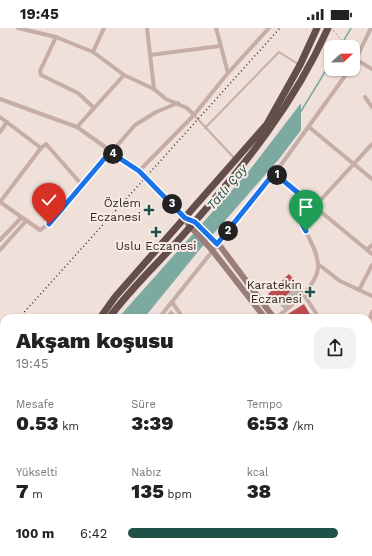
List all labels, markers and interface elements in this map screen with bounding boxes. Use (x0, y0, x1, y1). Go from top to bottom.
text: 19:45 (20, 5, 59, 23)
north arrow (324, 40, 360, 76)
map controls (324, 40, 360, 76)
pin: 4 (103, 144, 123, 164)
text: 4 (109, 147, 117, 160)
water label: Tatlı Çay (204, 160, 251, 213)
pin: 1 (267, 165, 287, 185)
text: 1 (275, 168, 279, 181)
pin (32, 183, 66, 224)
icon: check (38, 189, 60, 211)
pin (289, 190, 323, 231)
pin: 3 (162, 194, 182, 214)
place label: Özlem Eczanesi (90, 196, 141, 224)
icon: arrive (295, 196, 317, 218)
text: 3 (169, 197, 175, 210)
marker: Özlem Eczanesi (144, 205, 154, 215)
pin: 2 (218, 221, 238, 241)
text: 2 (225, 224, 231, 237)
marker: Uslu Eczanesi (151, 227, 161, 237)
place label: Uslu Eczanesi (115, 239, 197, 253)
place label: Karatekin Eczanesi (247, 278, 302, 306)
marker: Karatekin Eczanesi (305, 287, 315, 297)
button: share (314, 327, 356, 369)
text: Akşam koşusu (16, 328, 174, 353)
text: 19:45 (16, 356, 48, 371)
text: Mesafe (16, 398, 54, 411)
text: Süre (131, 398, 156, 411)
text: Tempo (247, 398, 282, 411)
text: 0.53 (16, 411, 59, 435)
text: 3:39 (131, 411, 174, 435)
text: 6:53 (247, 411, 289, 435)
text: km (59, 420, 79, 433)
text: /km (289, 420, 314, 433)
text: Yükselti (16, 466, 57, 479)
text: Nabız (131, 466, 161, 479)
text: kcal (247, 466, 268, 479)
text: 7 (16, 479, 29, 503)
text: 135 (131, 479, 164, 503)
text: 38 (247, 479, 271, 503)
text: m (29, 488, 43, 501)
text: bpm (164, 488, 192, 501)
text: 100 m (16, 526, 54, 541)
text: 6:42 (80, 526, 107, 541)

